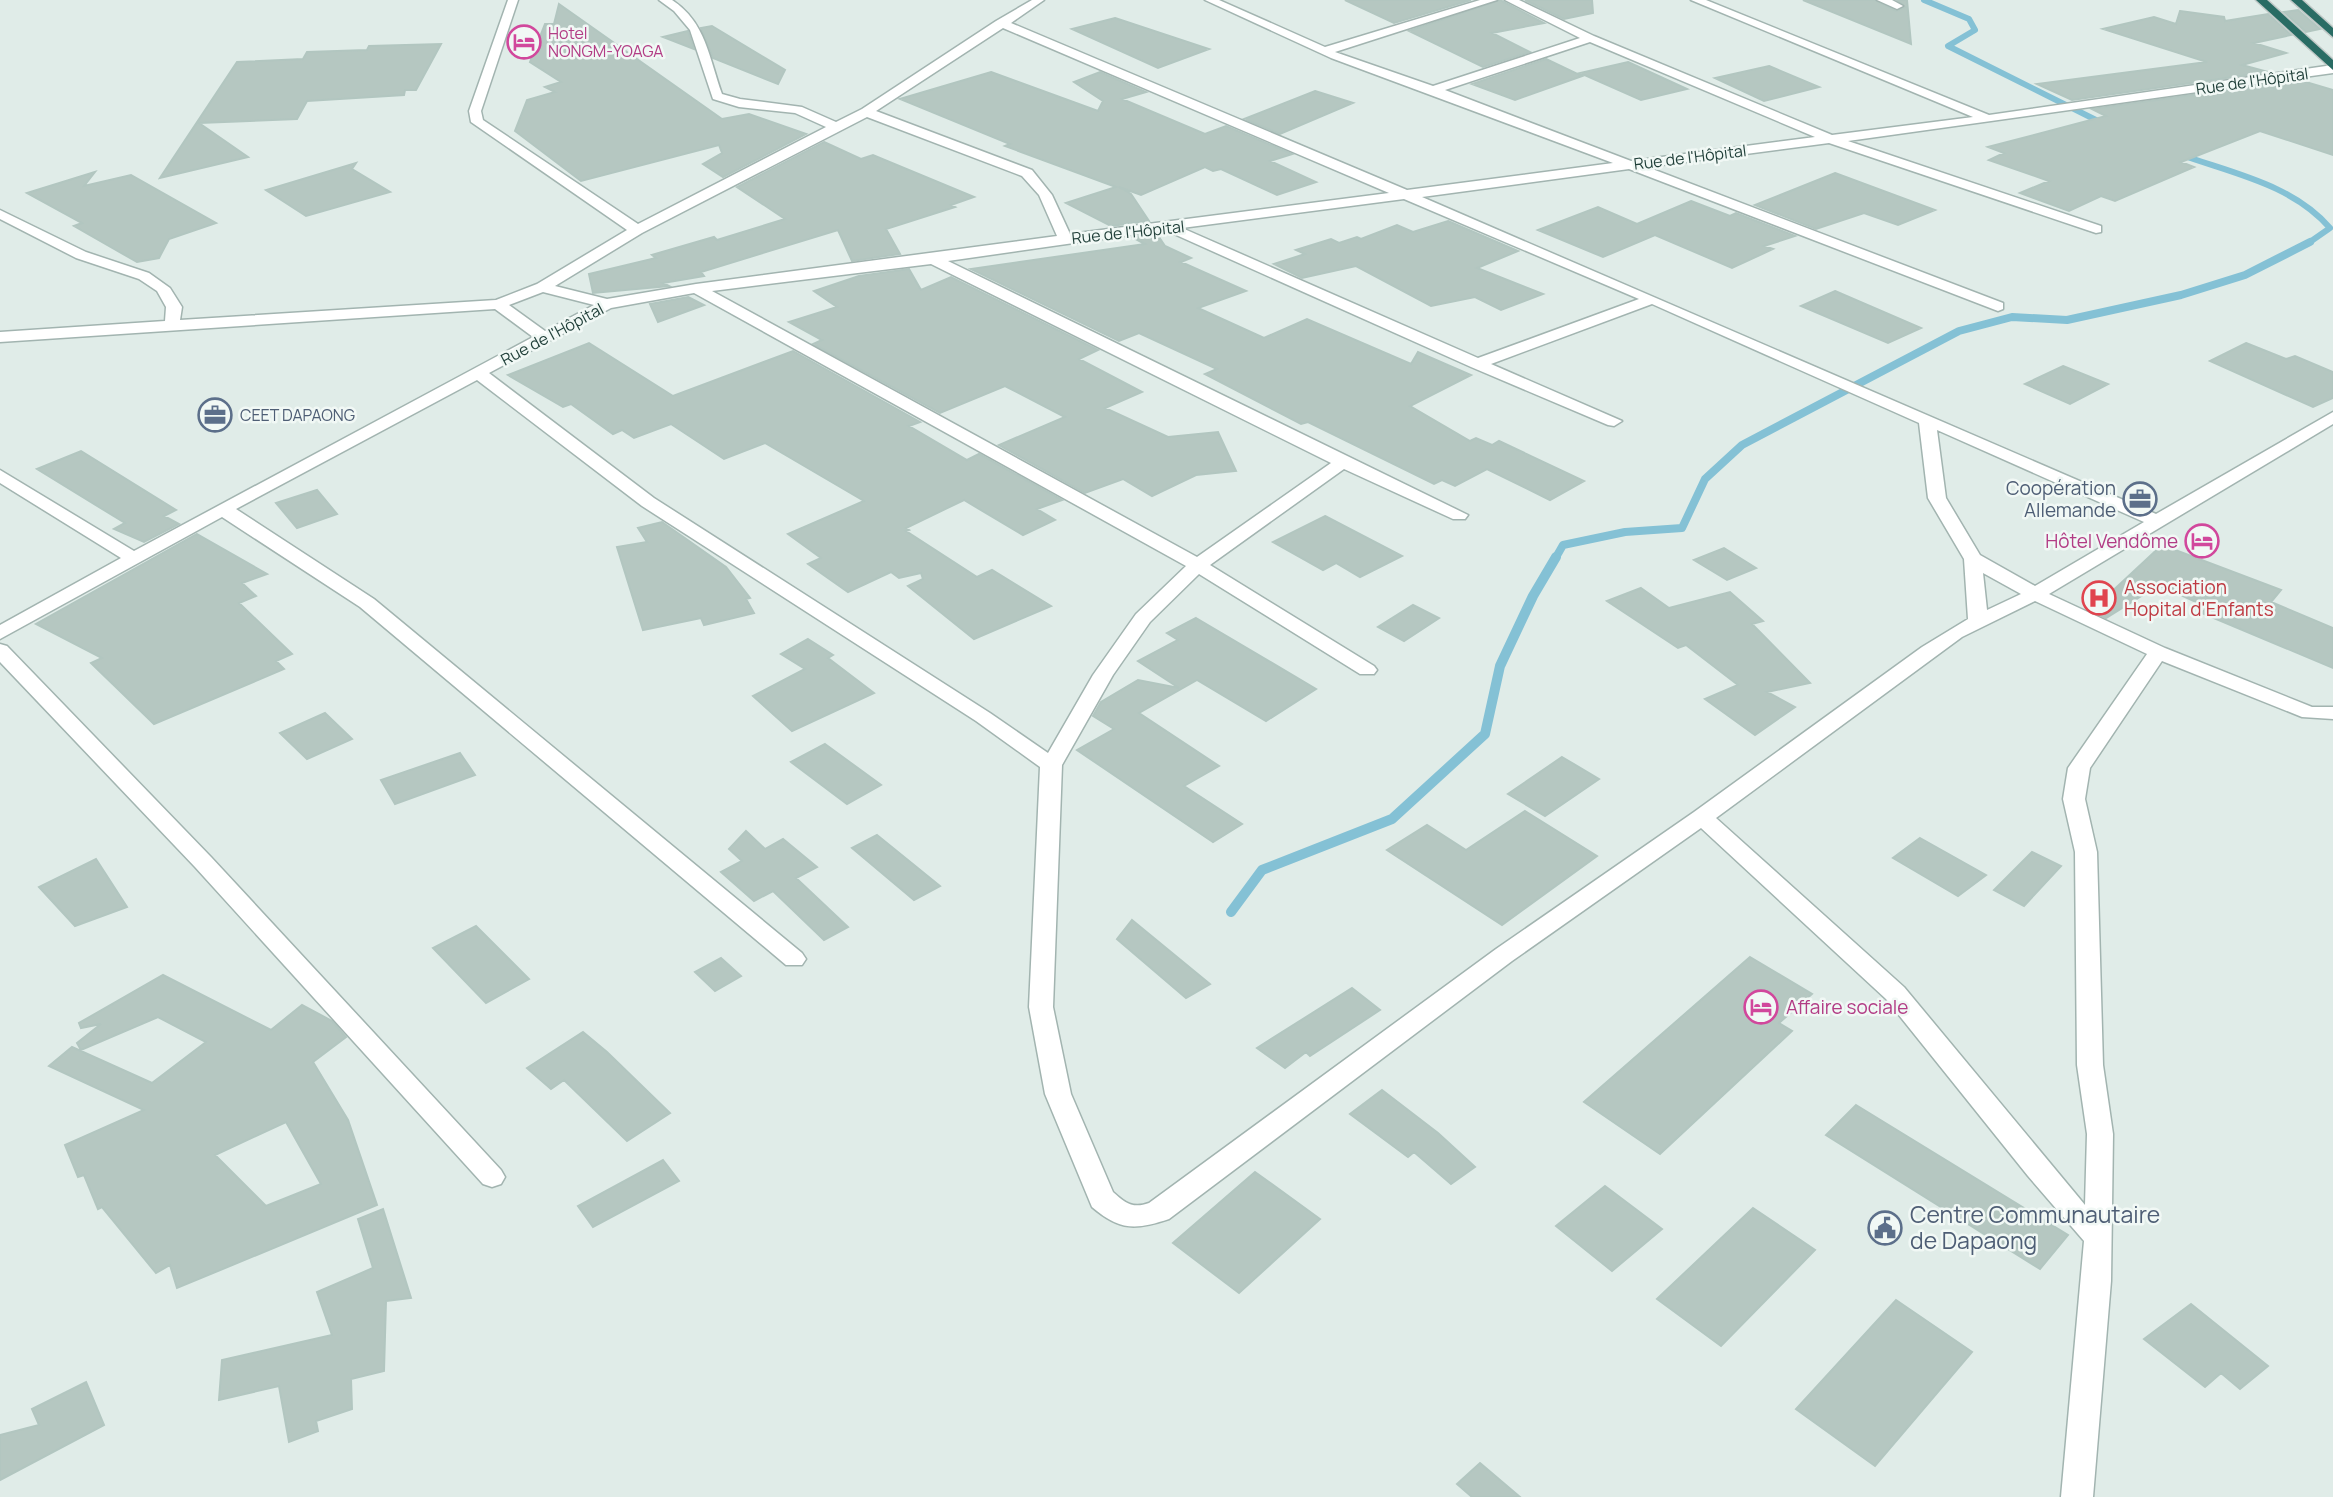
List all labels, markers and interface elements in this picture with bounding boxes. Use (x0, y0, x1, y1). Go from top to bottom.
place label: Hotel NONGM-YOAGA (548, 22, 663, 62)
hotel icon: Hotel NONGM-YOAGA (505, 23, 543, 61)
street label: Rue de l'Hôpital (2194, 62, 2310, 100)
street label: Rue de l'Hôpital (1632, 139, 1748, 175)
street label: Rue de l'Hôpital (1070, 215, 1186, 249)
street label: Rue de l'Hôpital (497, 298, 607, 370)
office icon: CEET DAPAONG (196, 396, 234, 434)
place label: CEET DAPAONG (240, 404, 355, 426)
place label: Coopération Allemande (2006, 475, 2116, 523)
office icon: Coopération Allemande (2121, 480, 2159, 518)
hotel icon: Hôtel Vendôme (2183, 522, 2221, 560)
place label: Hôtel Vendôme (2045, 528, 2178, 554)
place label: Association Hopital d'Enfants (2124, 574, 2274, 622)
hospital icon: Association Hopital d'Enfants (2080, 579, 2118, 617)
hotel icon: Affaire sociale (1742, 988, 1780, 1026)
place label: Affaire sociale (1786, 994, 1908, 1020)
place label: Centre Communautaire de Dapaong (1910, 1198, 2160, 1256)
public building icon: Centre Communautaire de Dapaong (1866, 1209, 1904, 1247)

